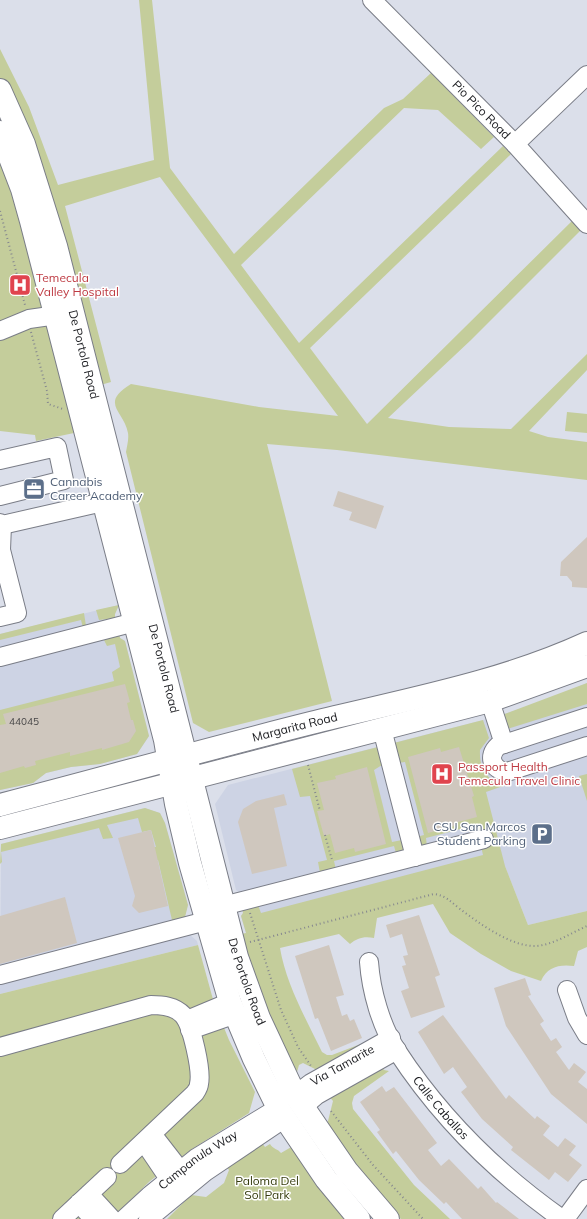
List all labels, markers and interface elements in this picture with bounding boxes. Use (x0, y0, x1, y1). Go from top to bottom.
street label: Pio Pico Road (449, 77, 514, 142)
place label: Temecula Valley Hospital (36, 270, 119, 299)
hospital icon: Temecula Valley Hospital (7, 272, 33, 298)
street label: De Portola Road (66, 308, 103, 401)
place label: Cannabis Career Academy (50, 474, 143, 503)
office icon: Cannabis Career Academy (21, 476, 47, 502)
street label: De Portola Road (146, 622, 183, 715)
street label: Margarita Road (251, 709, 339, 745)
house number: 44045 (9, 715, 39, 728)
place label: Passport Health Temecula Travel Clinic (458, 759, 580, 788)
hospital icon: Passport Health Temecula Travel Clinic (429, 761, 455, 787)
place label: CSU San Marcos Student Parking (433, 819, 526, 848)
parking icon: CSU San Marcos Student Parking (529, 821, 555, 847)
street label: De Portola Road (225, 936, 269, 1027)
street label: Via Tamarite (308, 1041, 377, 1089)
street label: Calle Caballos (410, 1073, 472, 1143)
street label: Campanula Way (155, 1126, 241, 1192)
park label: Paloma Del Sol Park (235, 1173, 299, 1202)

